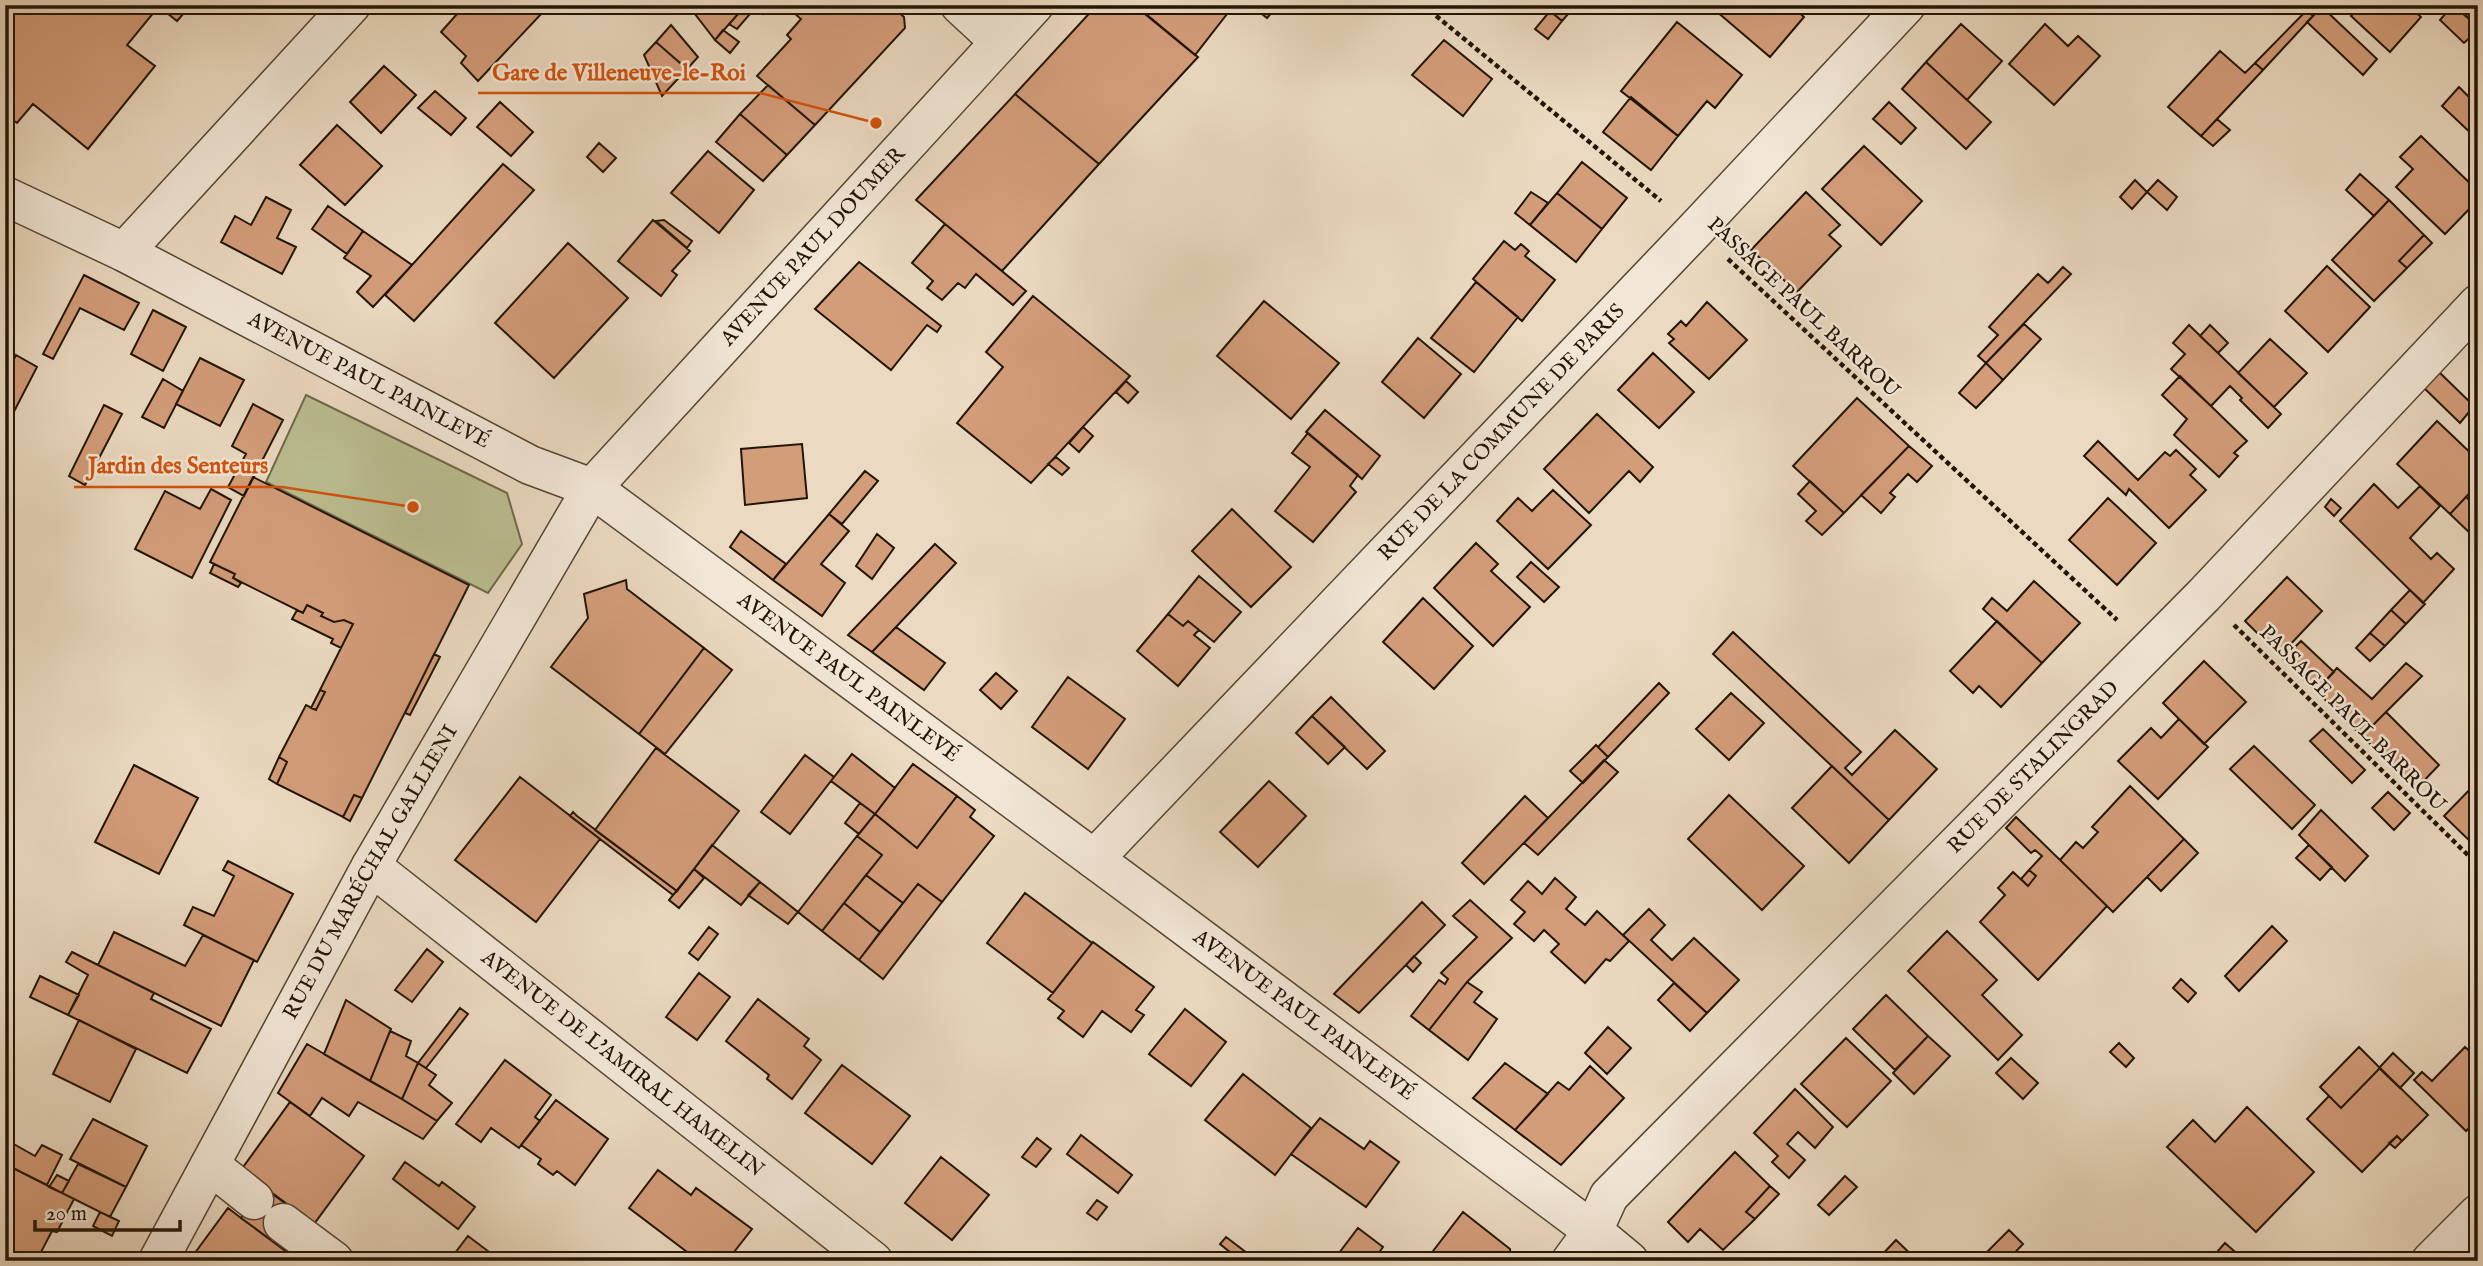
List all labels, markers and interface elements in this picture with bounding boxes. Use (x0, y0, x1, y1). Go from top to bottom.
callout: Gare de Villeneuve-le-Roi (478, 49, 760, 93)
text: Gare de Villeneuve-le-Roi (492, 59, 746, 88)
street label: AVENUE PAUL DOUMER (714, 140, 912, 353)
street label: PASSAGE PAUL BARROU (1701, 212, 1905, 405)
street label: RUE DE LA COMMUNE DE PARIS (1372, 298, 1631, 567)
street label: AVENUE PAUL PAINLEVÉ (242, 305, 495, 455)
callout: Jardin des Senteurs (74, 443, 282, 487)
text: Jardin des Senteurs (85, 452, 268, 481)
street label: AVENUE PAUL PAINLEVÉ (731, 586, 965, 769)
street label: PASSAGE PAUL BARROU (2253, 620, 2451, 818)
street label: RUE DE STALINGRAD (1942, 675, 2125, 860)
street label: RUE DU MARÉCHAL GALLIENI (277, 720, 464, 1024)
street label: AVENUE PAUL PAINLEVÉ (1187, 923, 1421, 1107)
street label: AVENUE DE L'AMIRAL HAMELIN (475, 944, 769, 1183)
scale bar (35, 1189, 180, 1233)
text: 20 m (46, 1201, 87, 1228)

